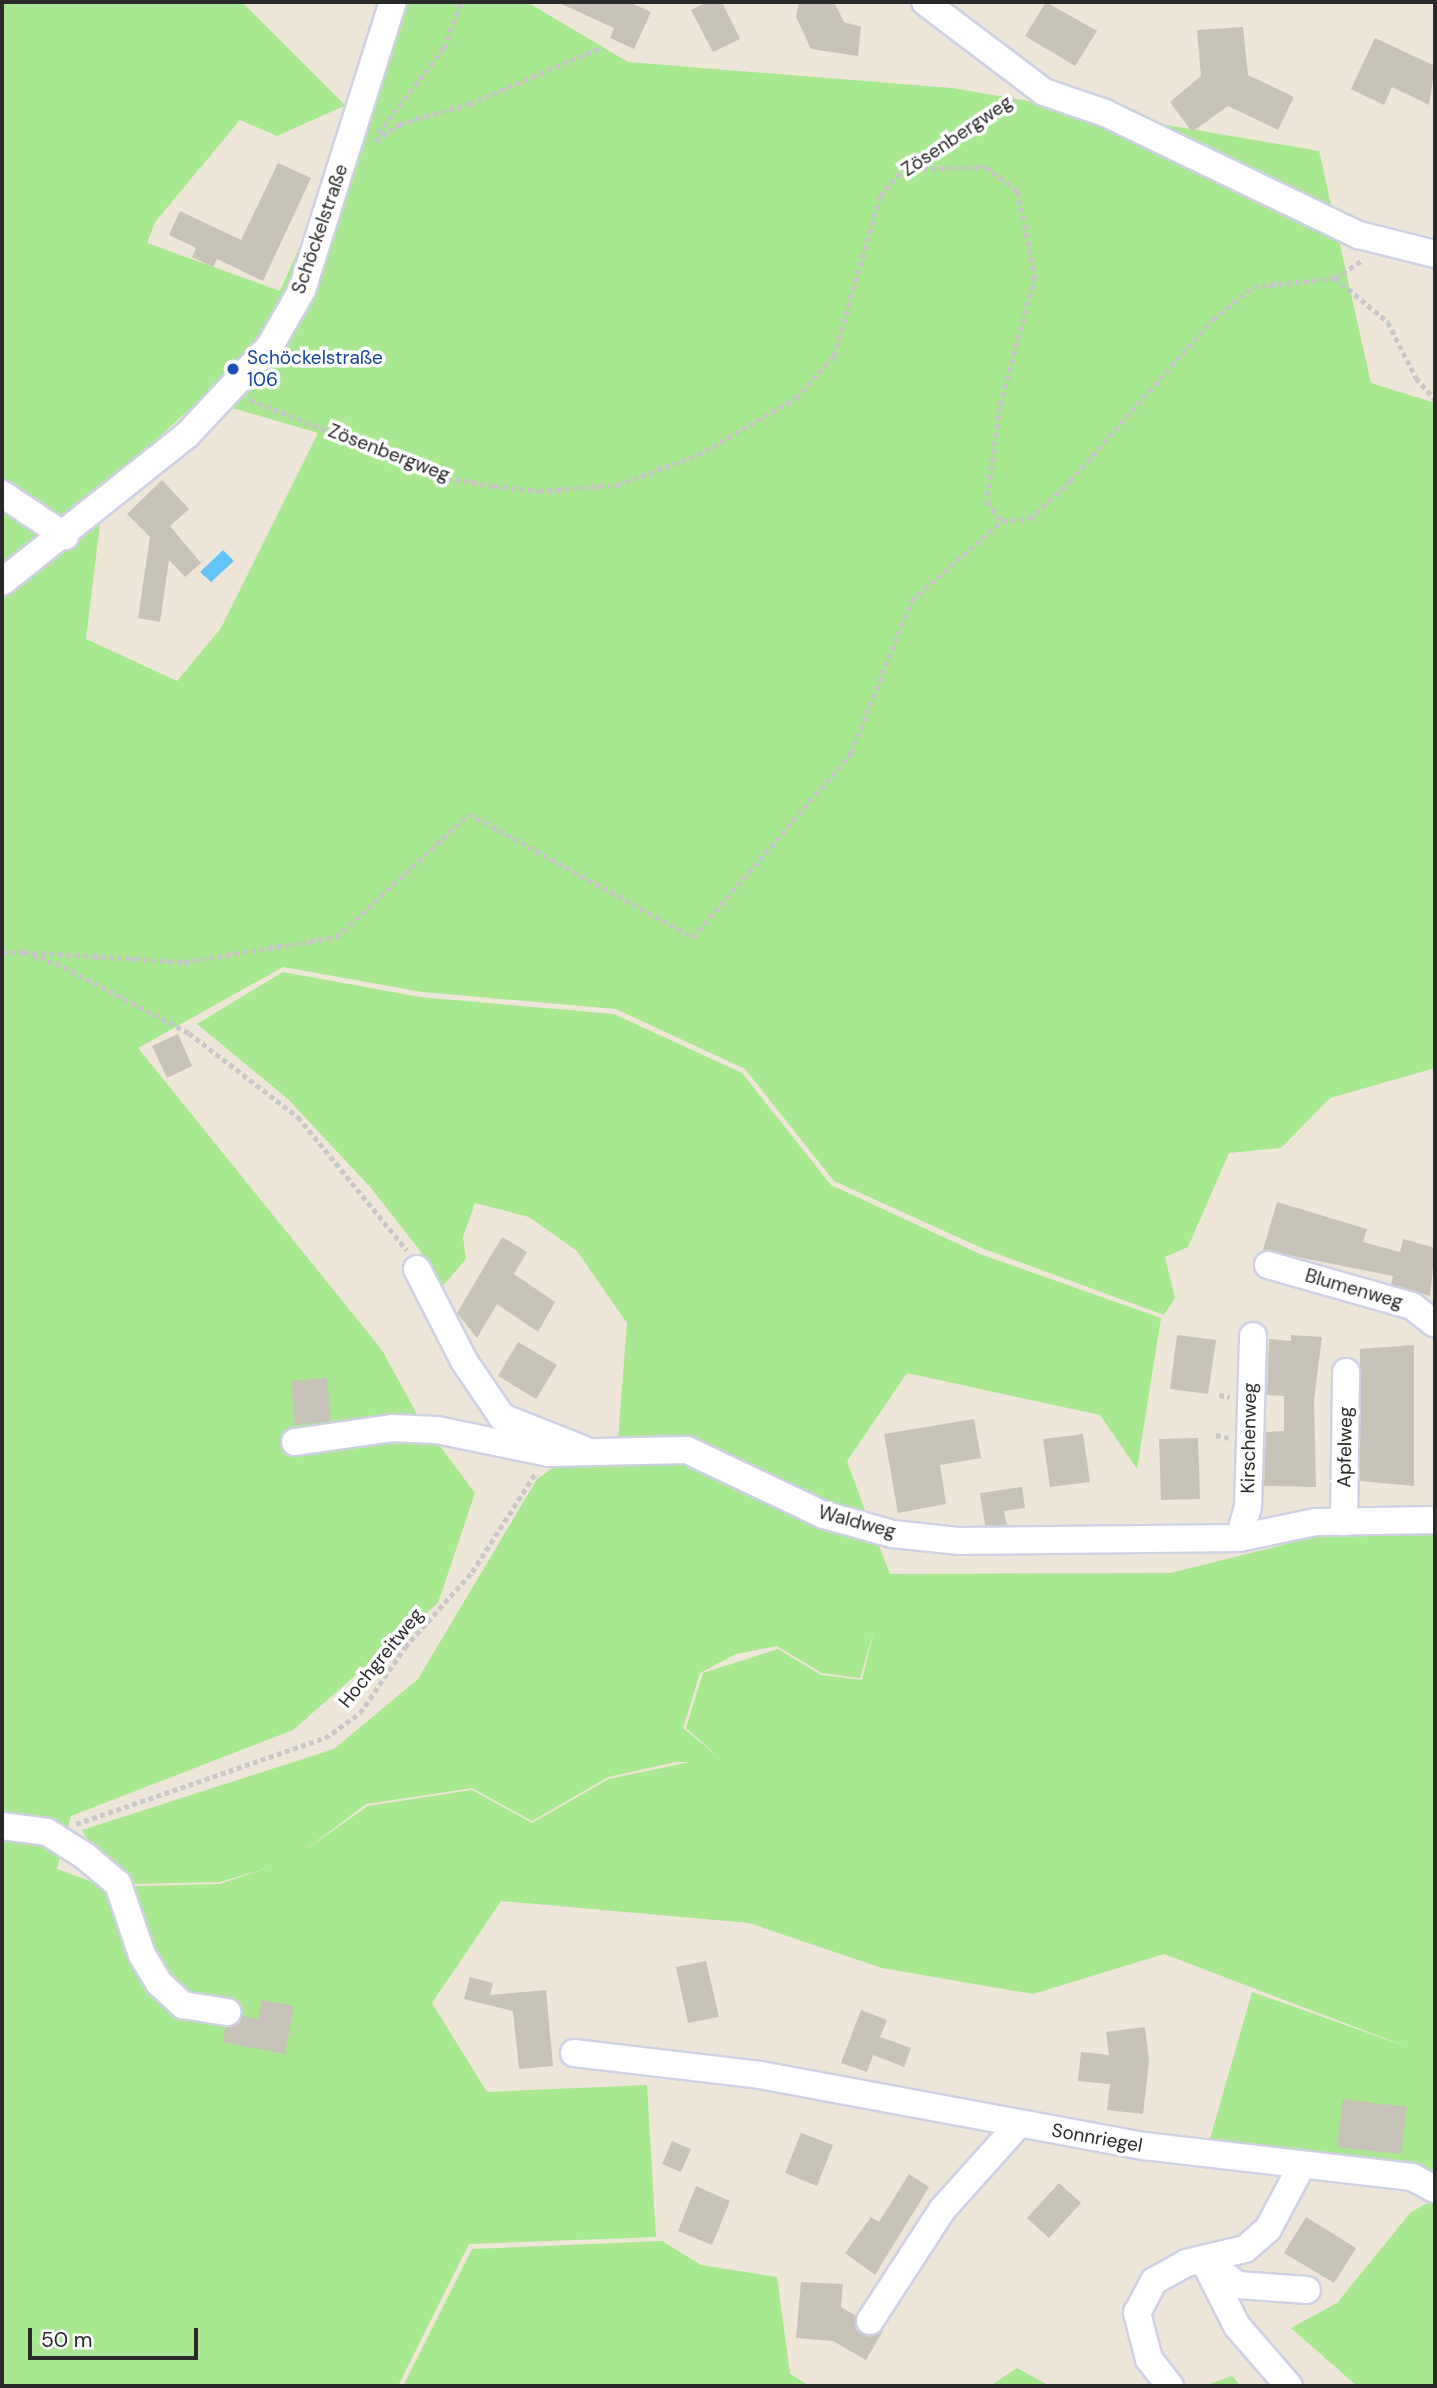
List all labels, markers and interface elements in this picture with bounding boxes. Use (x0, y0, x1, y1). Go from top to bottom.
street label: Zösenbergweg (897, 91, 1017, 181)
street label: Schöckelstraße (287, 161, 353, 297)
place label: Schöckelstraße 106 (247, 347, 383, 391)
marker: Schöckelstraße 106 (225, 361, 241, 377)
street label: Zösenbergweg (325, 419, 453, 487)
street label: Blumenweg (1302, 1264, 1406, 1314)
street label: Kirschenweg (1237, 1382, 1261, 1494)
street label: Apfelweg (1333, 1406, 1357, 1488)
street label: Waldweg (816, 1501, 898, 1543)
street label: Hochgreitweg (334, 1604, 428, 1712)
street label: Sonnriegel (1050, 2119, 1144, 2157)
scale bar (32, 2314, 201, 2358)
text: 50 m (41, 2326, 92, 2354)

